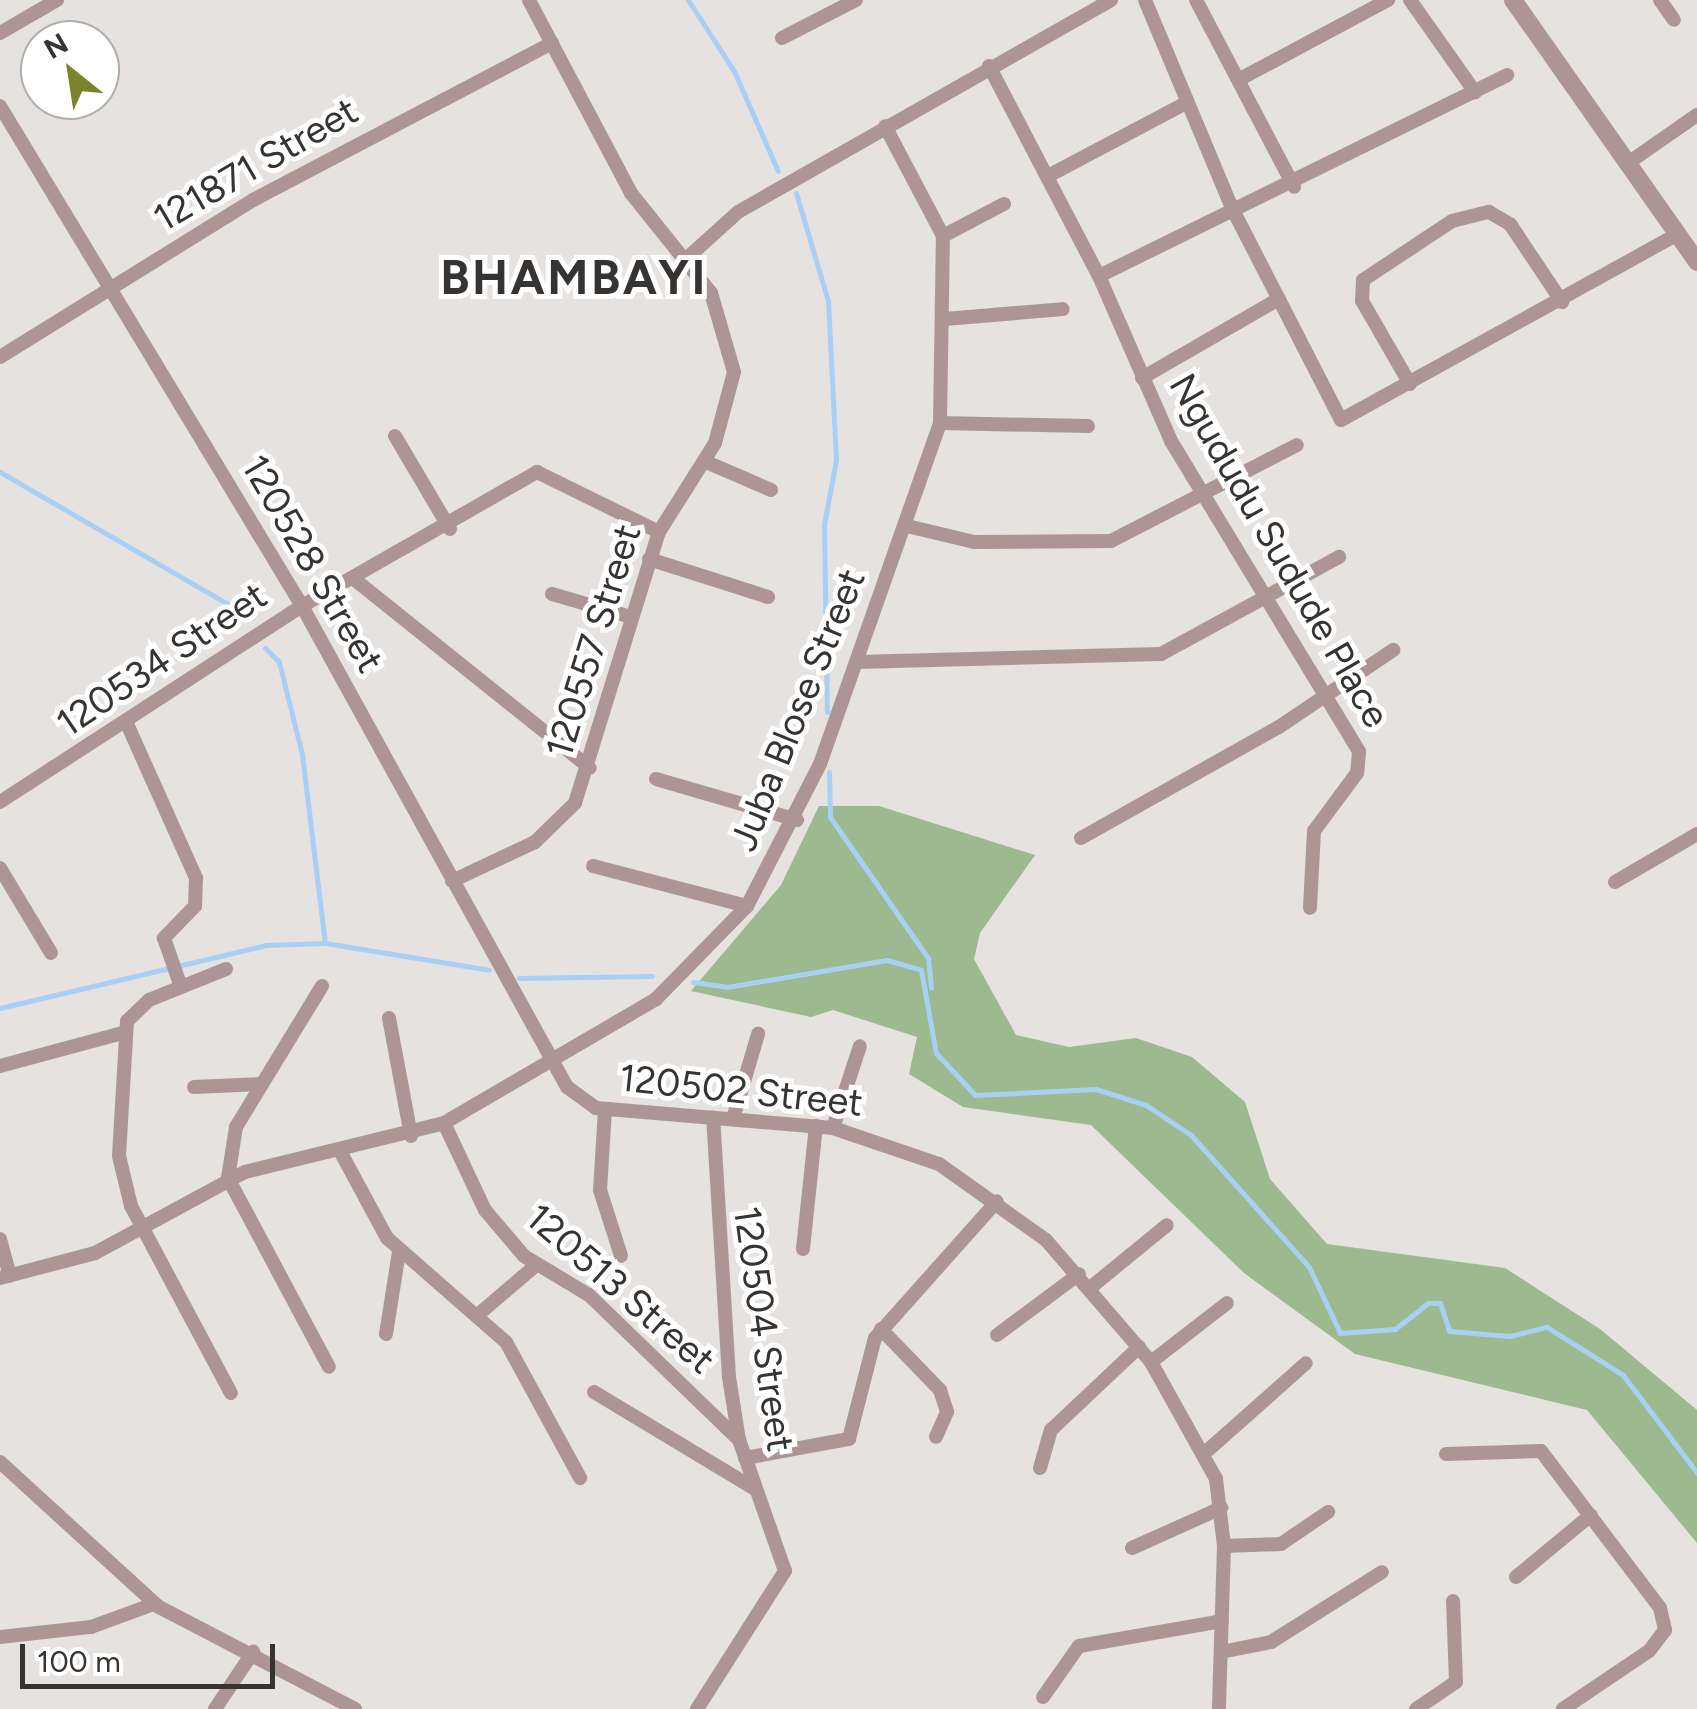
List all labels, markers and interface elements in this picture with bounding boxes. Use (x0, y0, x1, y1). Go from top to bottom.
north arrow (20, 20, 120, 120)
text: N (38, 26, 74, 66)
street label: 121871 Street (146, 88, 366, 242)
district label: BHAMBAYI (440, 249, 708, 307)
street label: Ngududu Sudude Place (1159, 366, 1399, 736)
street label: 120528 Street (231, 447, 393, 681)
street label: 120557 Street (537, 519, 651, 763)
street label: Juba Blose Street (721, 563, 875, 857)
street label: 120534 Street (48, 573, 276, 747)
street label: 120502 Street (617, 1056, 865, 1126)
street label: 120513 Street (516, 1195, 724, 1383)
street label: 120504 Street (723, 1204, 803, 1454)
scale bar (25, 1624, 280, 1686)
text: 100 m (37, 1643, 121, 1680)

